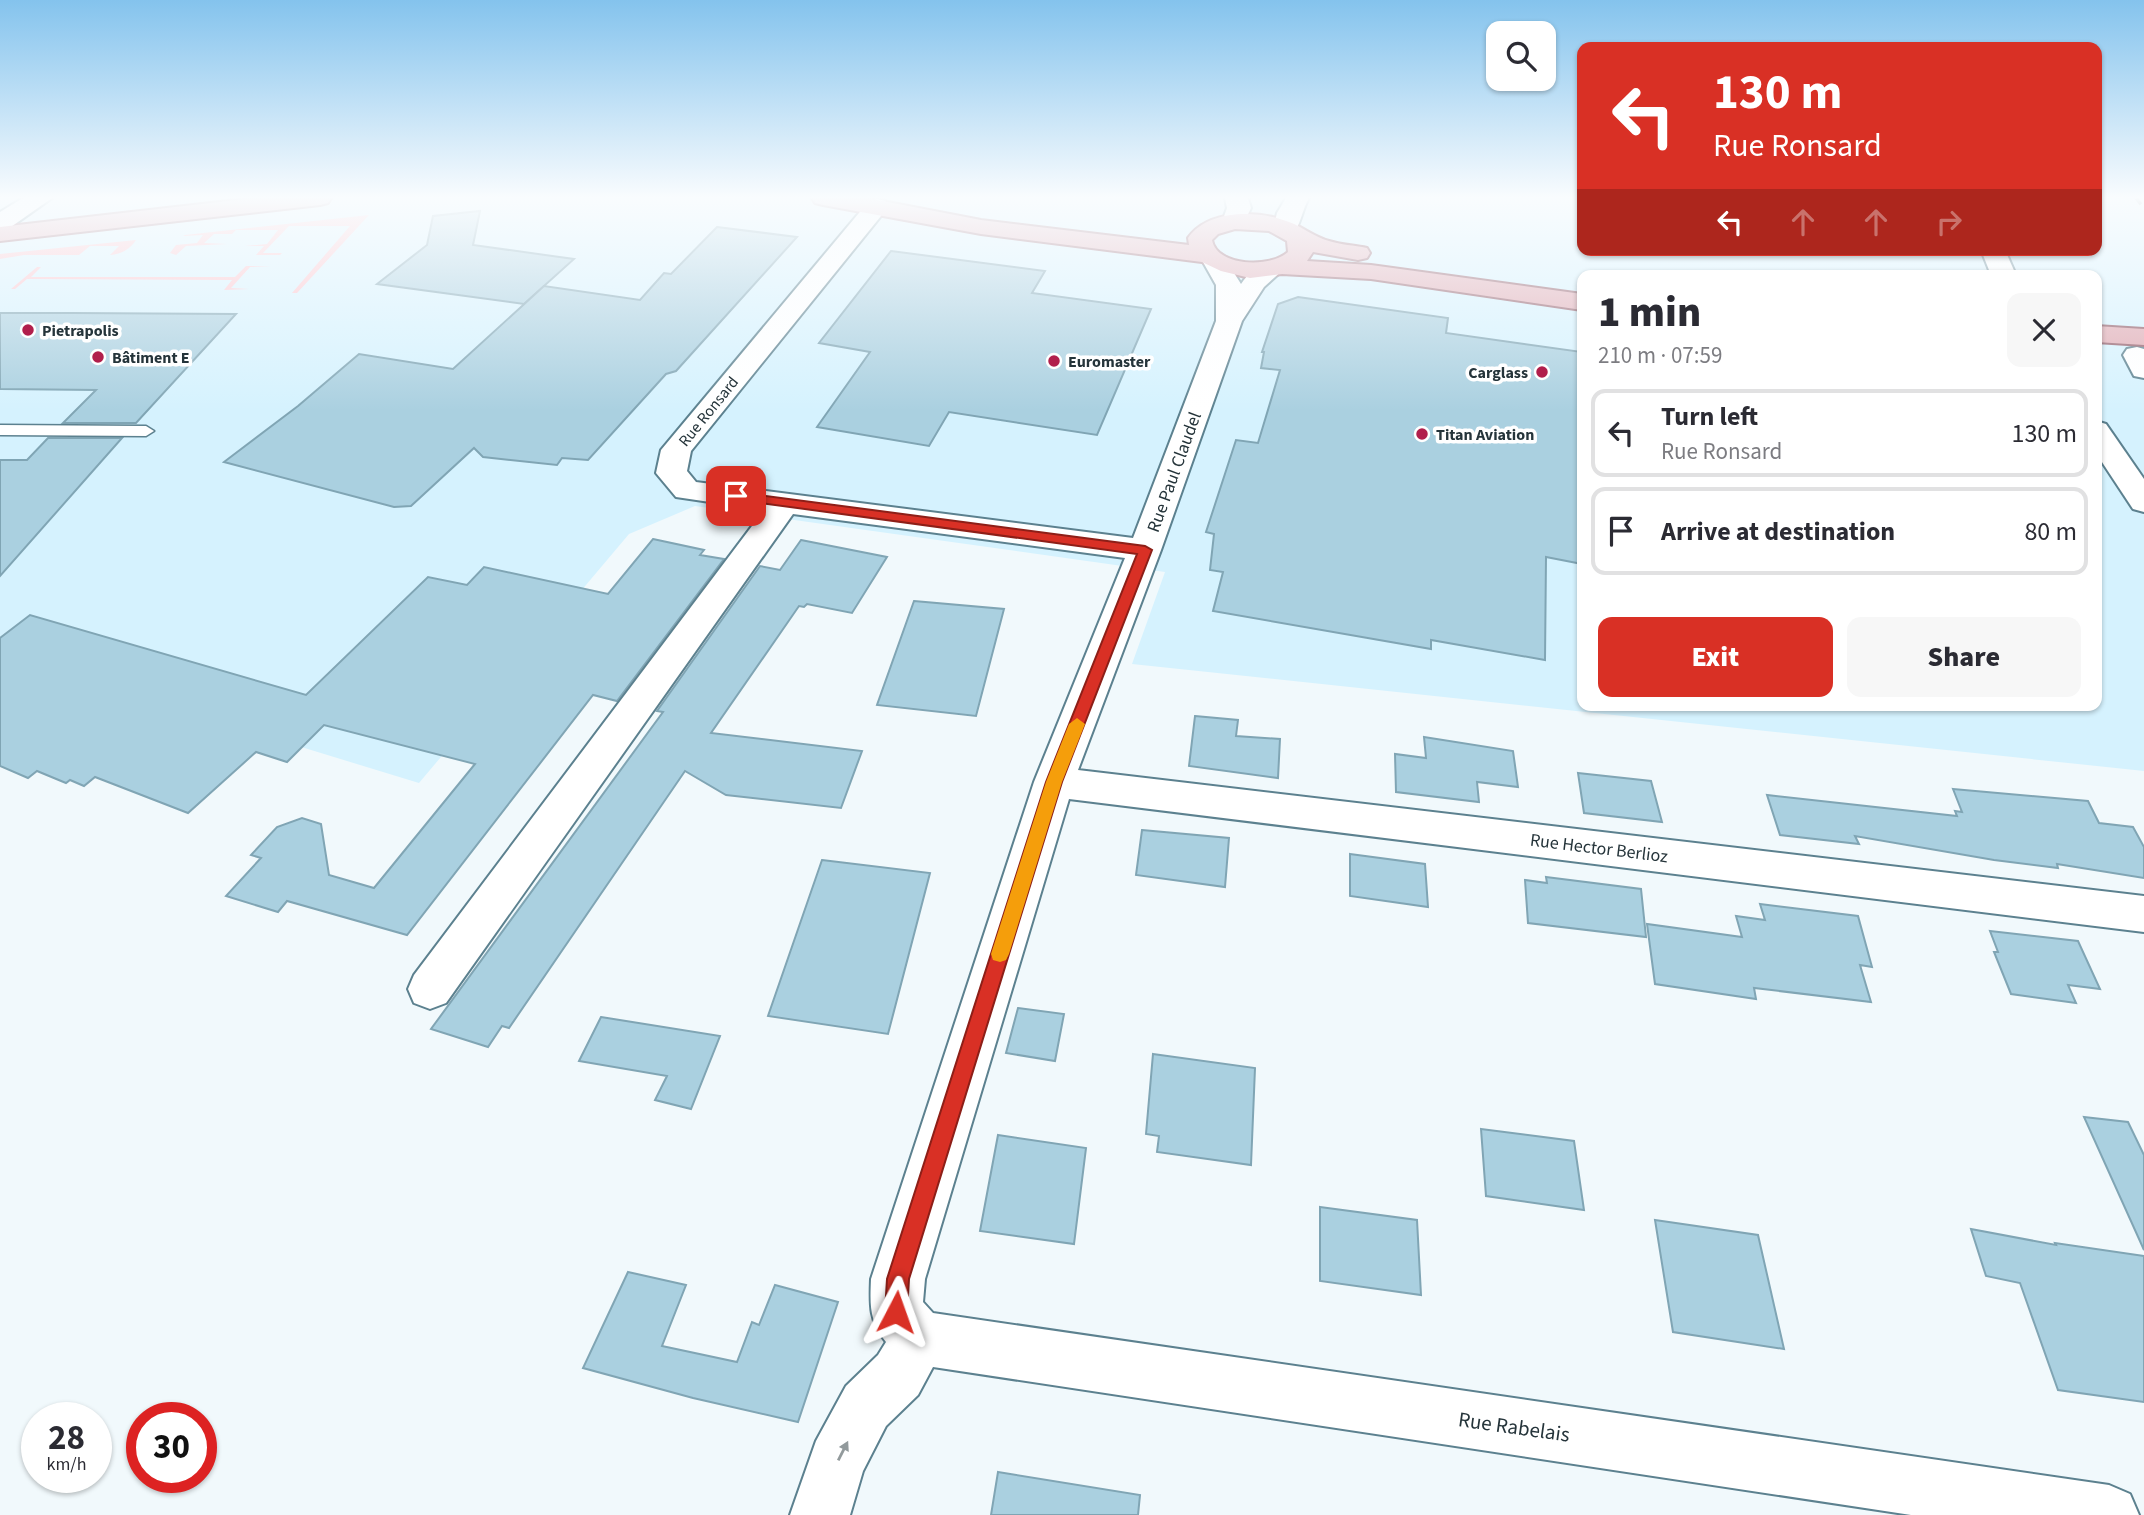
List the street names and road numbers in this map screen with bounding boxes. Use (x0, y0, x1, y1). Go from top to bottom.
street label: Rue Ronsard (674, 372, 744, 451)
street label: Rue Paul Claudel (1141, 409, 1208, 536)
street label: Rue Hector Berlioz (1529, 828, 1670, 869)
street label: Rue Rabelais (1456, 1404, 1572, 1450)

